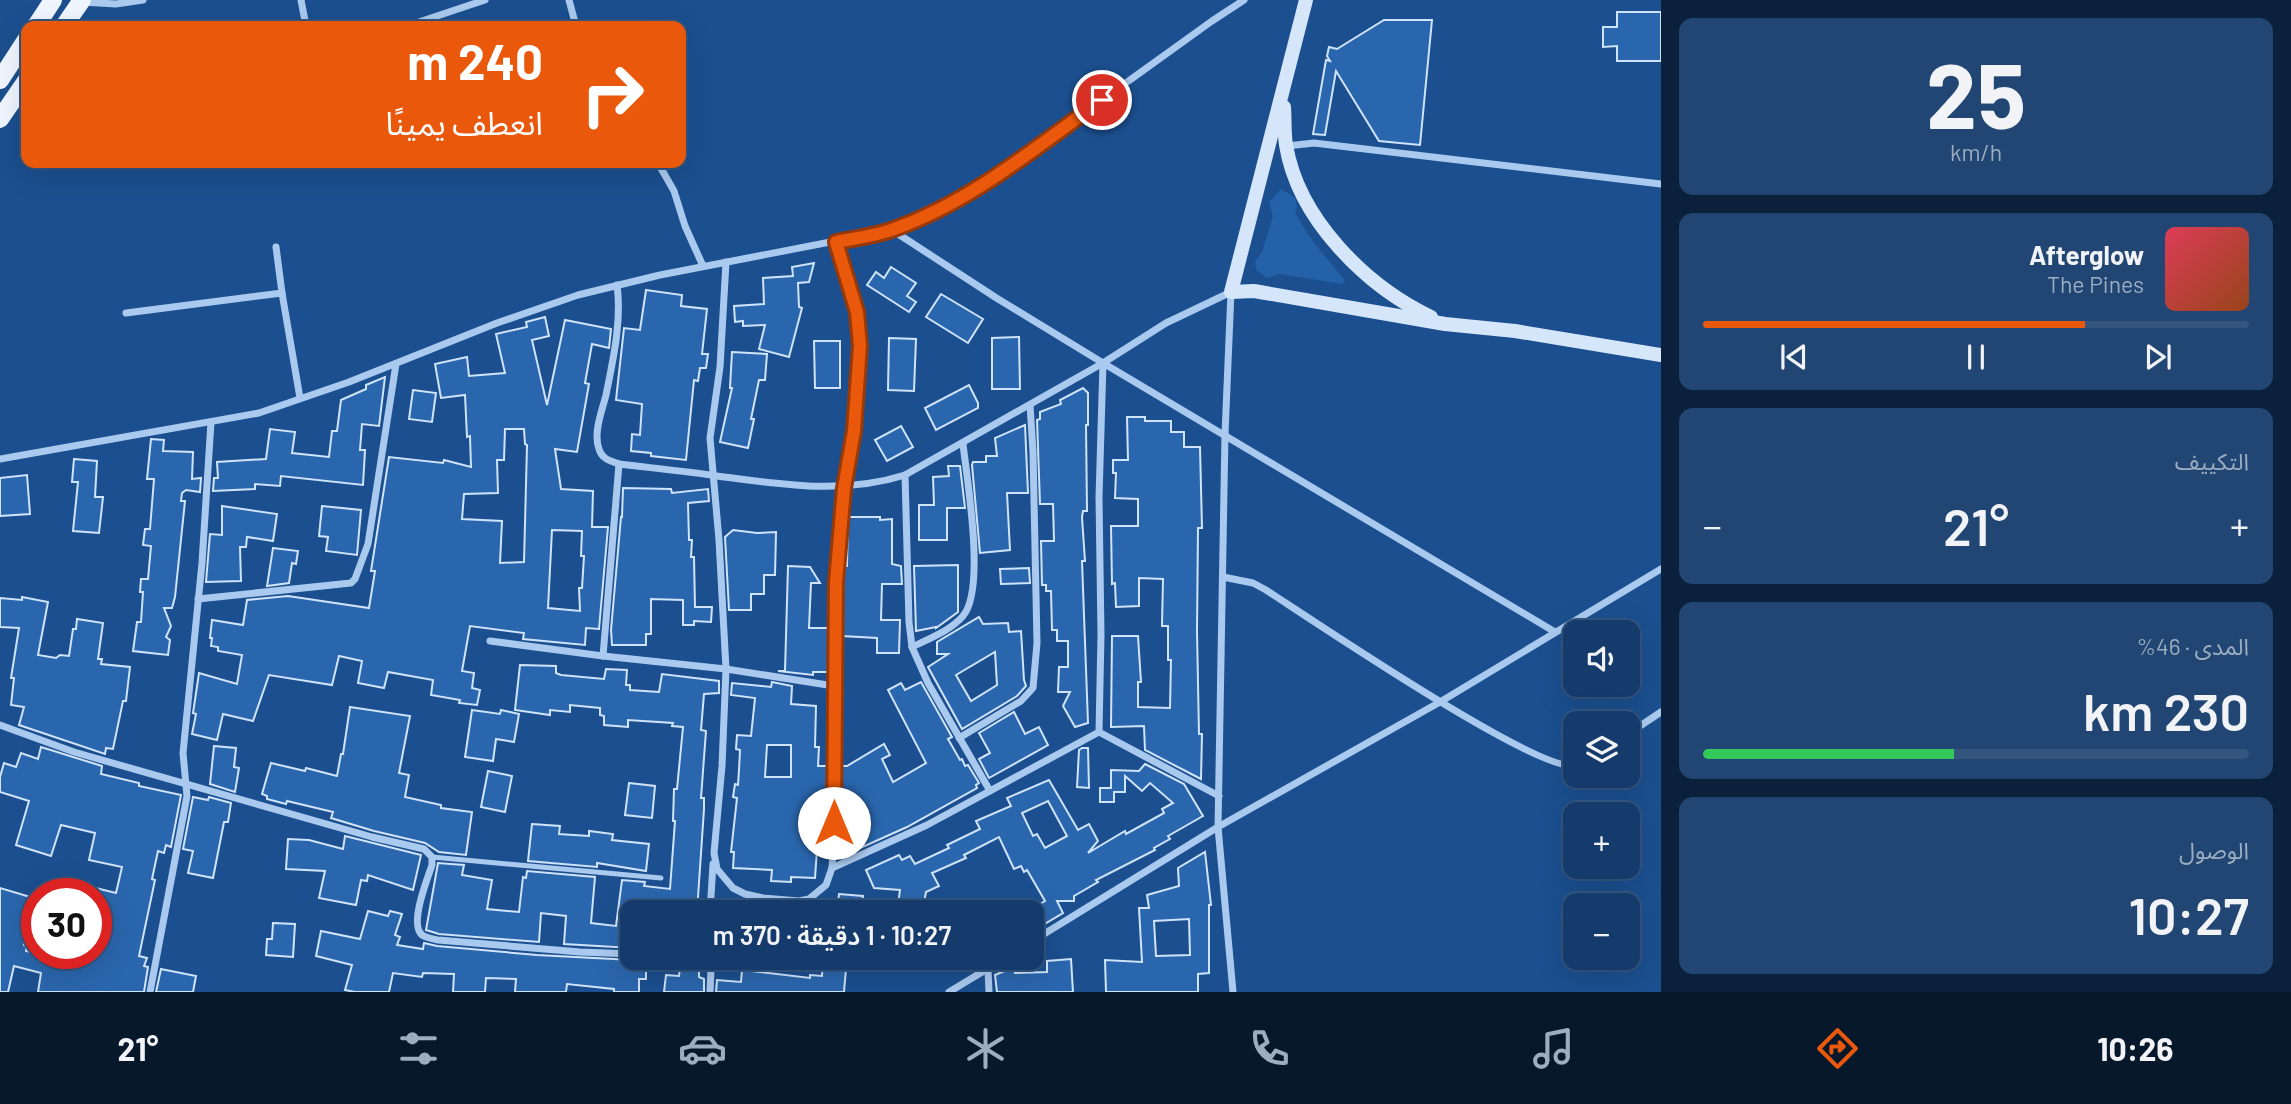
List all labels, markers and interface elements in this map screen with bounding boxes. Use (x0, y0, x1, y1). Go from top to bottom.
text: 240 m (407, 31, 543, 90)
text: 25 (1926, 38, 2026, 147)
icon: right (567, 49, 658, 140)
pin (1072, 70, 1132, 130)
icon: arrive (1083, 81, 1121, 119)
text: انعطف يمينًا (386, 103, 543, 141)
text: km/h (1950, 138, 2002, 166)
text: Afterglow (2029, 239, 2144, 270)
text: The Pines (2047, 270, 2144, 298)
icon: previous (1775, 338, 1813, 376)
icon: pause (1957, 338, 1995, 376)
icon: next (2139, 338, 2177, 376)
text: التكييف (2175, 447, 2249, 475)
text: 21° (1943, 494, 2009, 556)
text: − (1703, 502, 1722, 548)
text: + (2230, 502, 2249, 548)
map controls (1563, 620, 1640, 970)
button: sound (1563, 620, 1640, 697)
text: المدى · 46% (2136, 632, 2249, 660)
text: 230 km (2083, 679, 2249, 741)
button: layers (1563, 711, 1640, 788)
position arrow (797, 786, 871, 860)
button: + (1563, 802, 1640, 879)
text: الوصول (2179, 836, 2249, 864)
speed limit sign: 30 (21, 878, 112, 969)
text: 10:27 (2129, 883, 2249, 945)
button: − (1563, 893, 1640, 970)
text: 10:27 · 1 دقيقة · 370 m (713, 919, 951, 950)
icon: filters (394, 1024, 443, 1073)
icon: car (678, 1024, 727, 1073)
icon: climate (961, 1024, 1010, 1073)
icon: phone (1245, 1024, 1294, 1073)
icon: music (1529, 1024, 1578, 1073)
icon: directions (1813, 1024, 1862, 1073)
text: 21° (118, 1029, 159, 1067)
text: 10:26 (2097, 1029, 2174, 1067)

